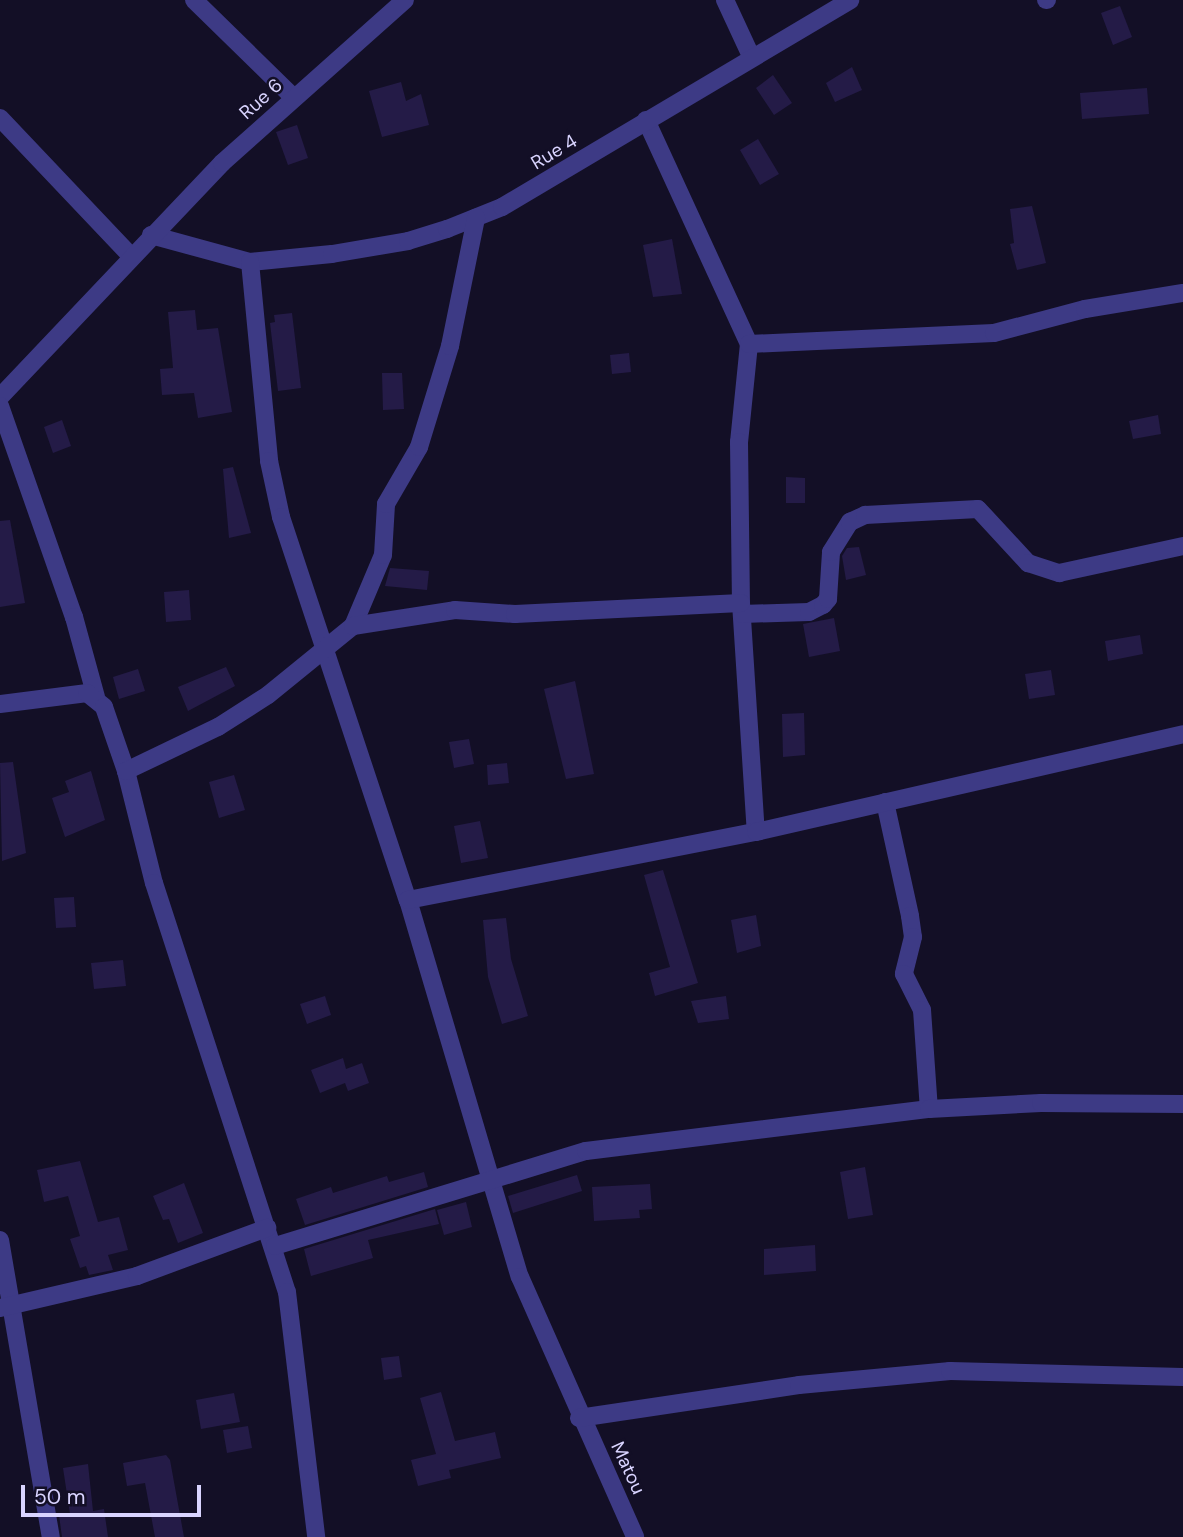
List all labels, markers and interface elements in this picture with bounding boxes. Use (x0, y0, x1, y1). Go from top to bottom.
street label: Rue 6 (235, 74, 287, 124)
street label: Rue 4 (527, 129, 581, 175)
street label: Matou (606, 1438, 650, 1498)
scale bar (24, 1470, 205, 1514)
text: 50 m (34, 1483, 85, 1511)

